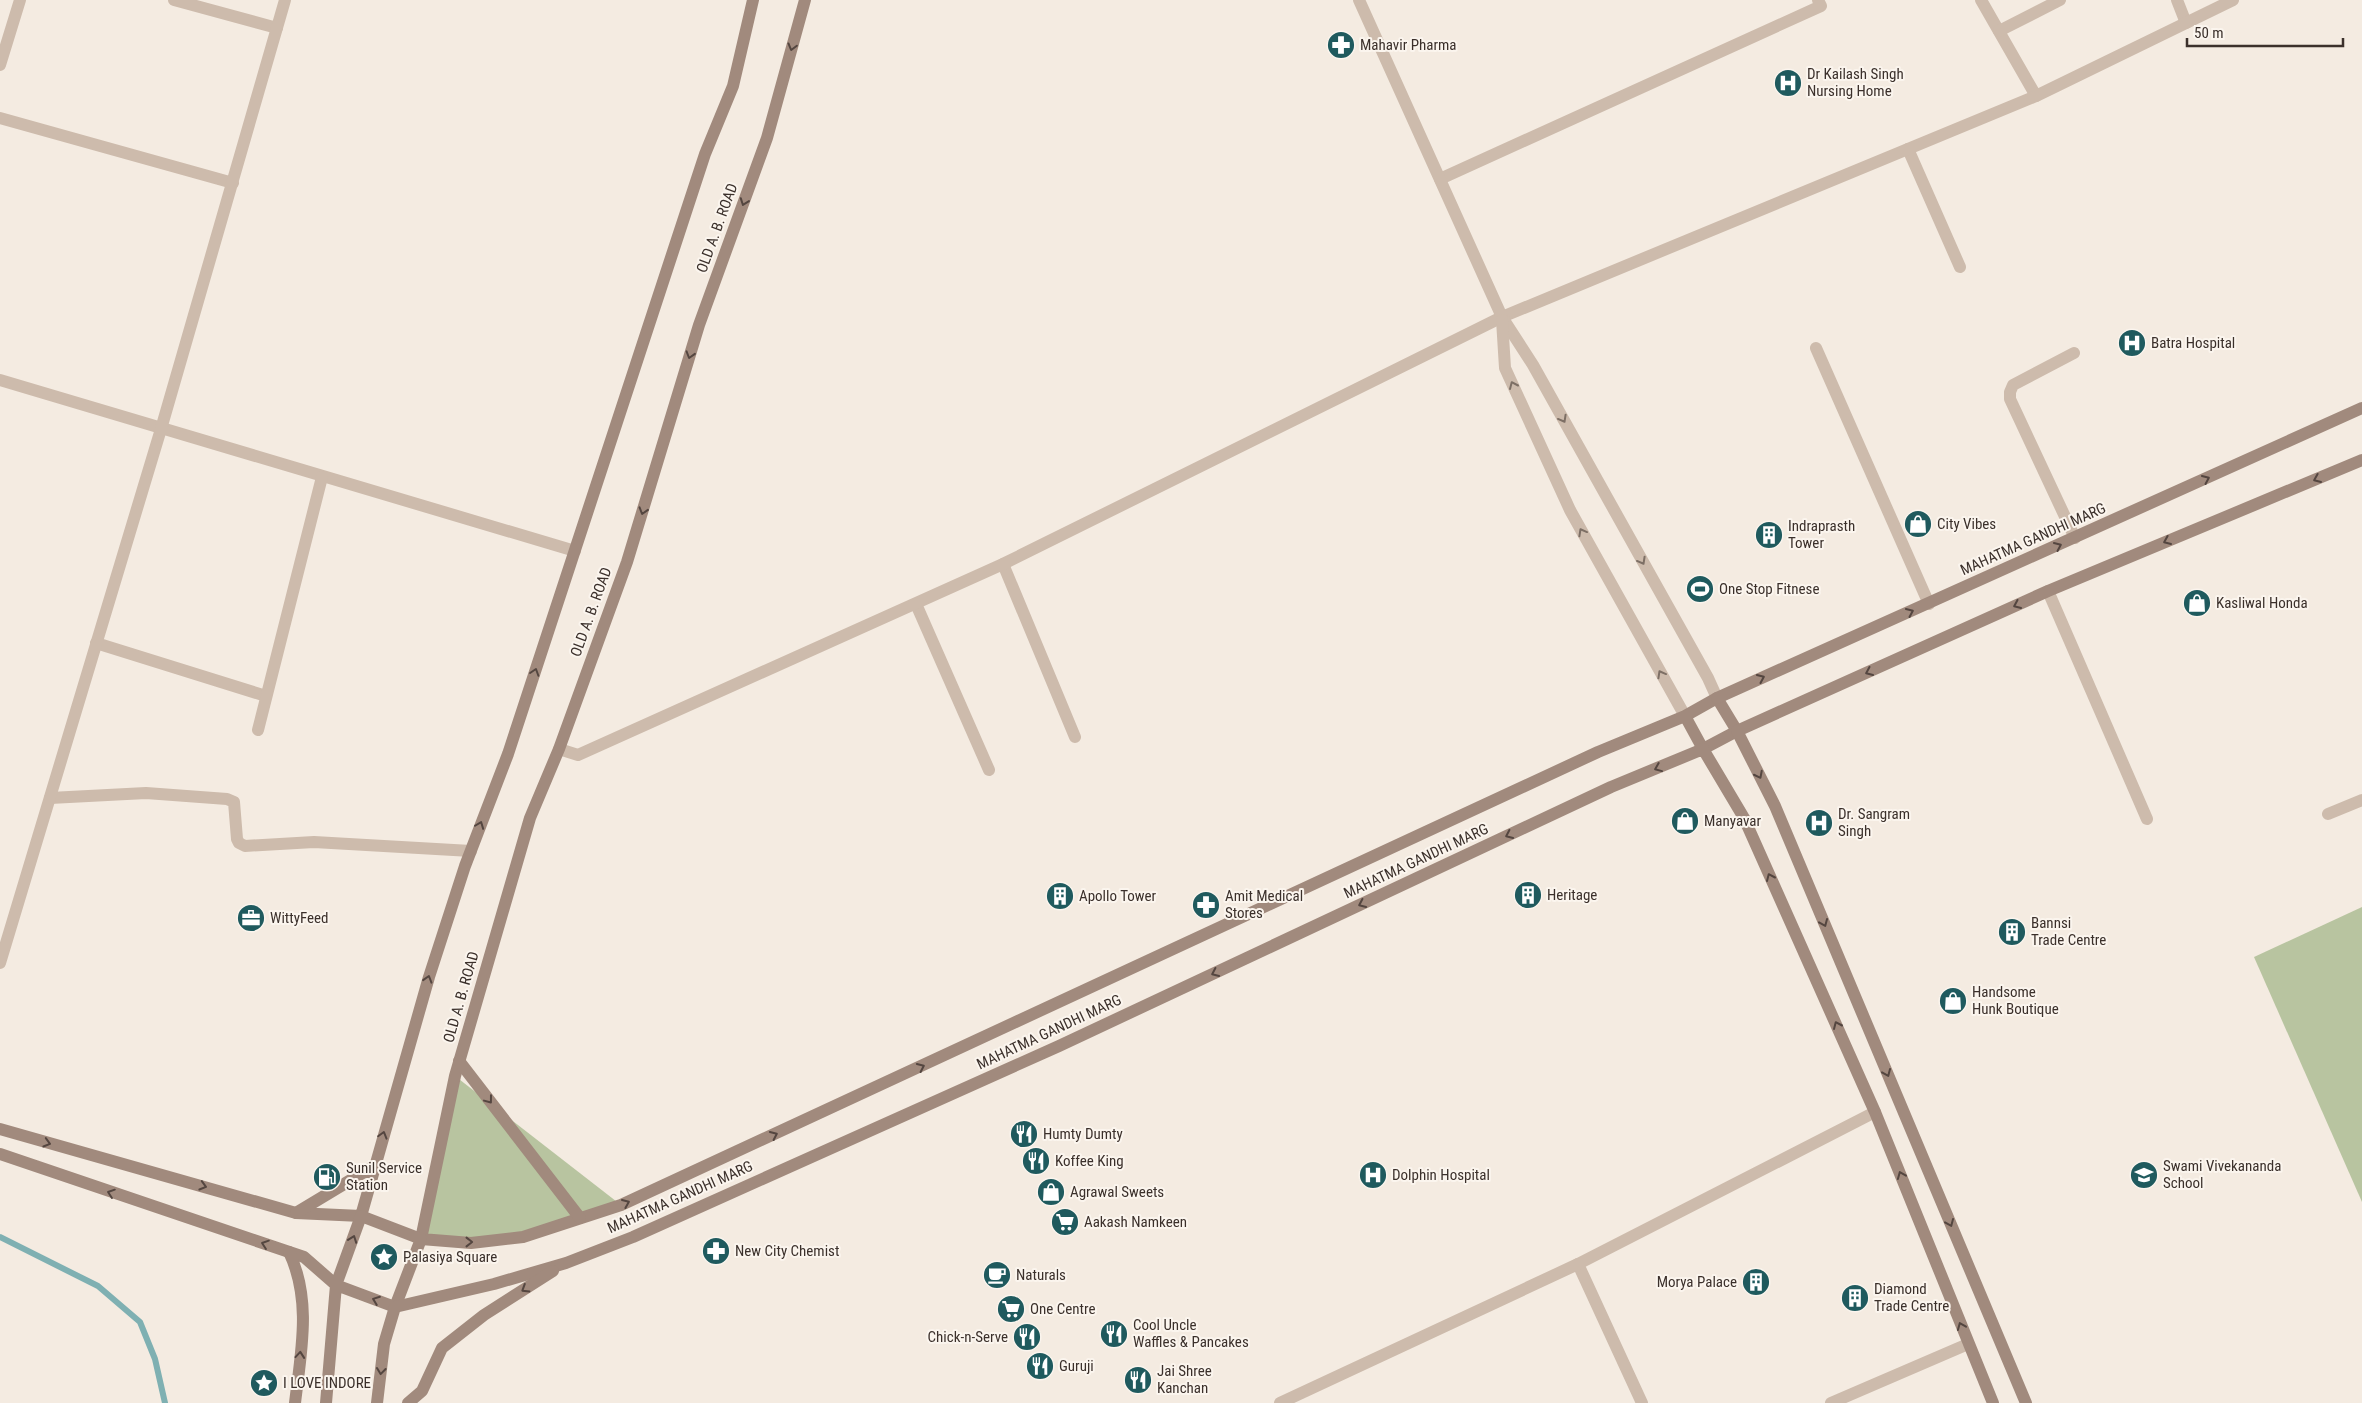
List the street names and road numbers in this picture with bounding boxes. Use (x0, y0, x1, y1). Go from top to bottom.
street label: OLD A. B. ROAD (692, 181, 742, 275)
street label: MAHATMA GANDHI MARG (1957, 499, 2109, 579)
street label: OLD A. B. ROAD (566, 565, 616, 659)
street label: MAHATMA GANDHI MARG (1341, 820, 1491, 902)
street label: OLD A. B. ROAD (439, 949, 483, 1045)
street label: MAHATMA GANDHI MARG (974, 991, 1124, 1073)
street label: MAHATMA GANDHI MARG (604, 1157, 756, 1237)

